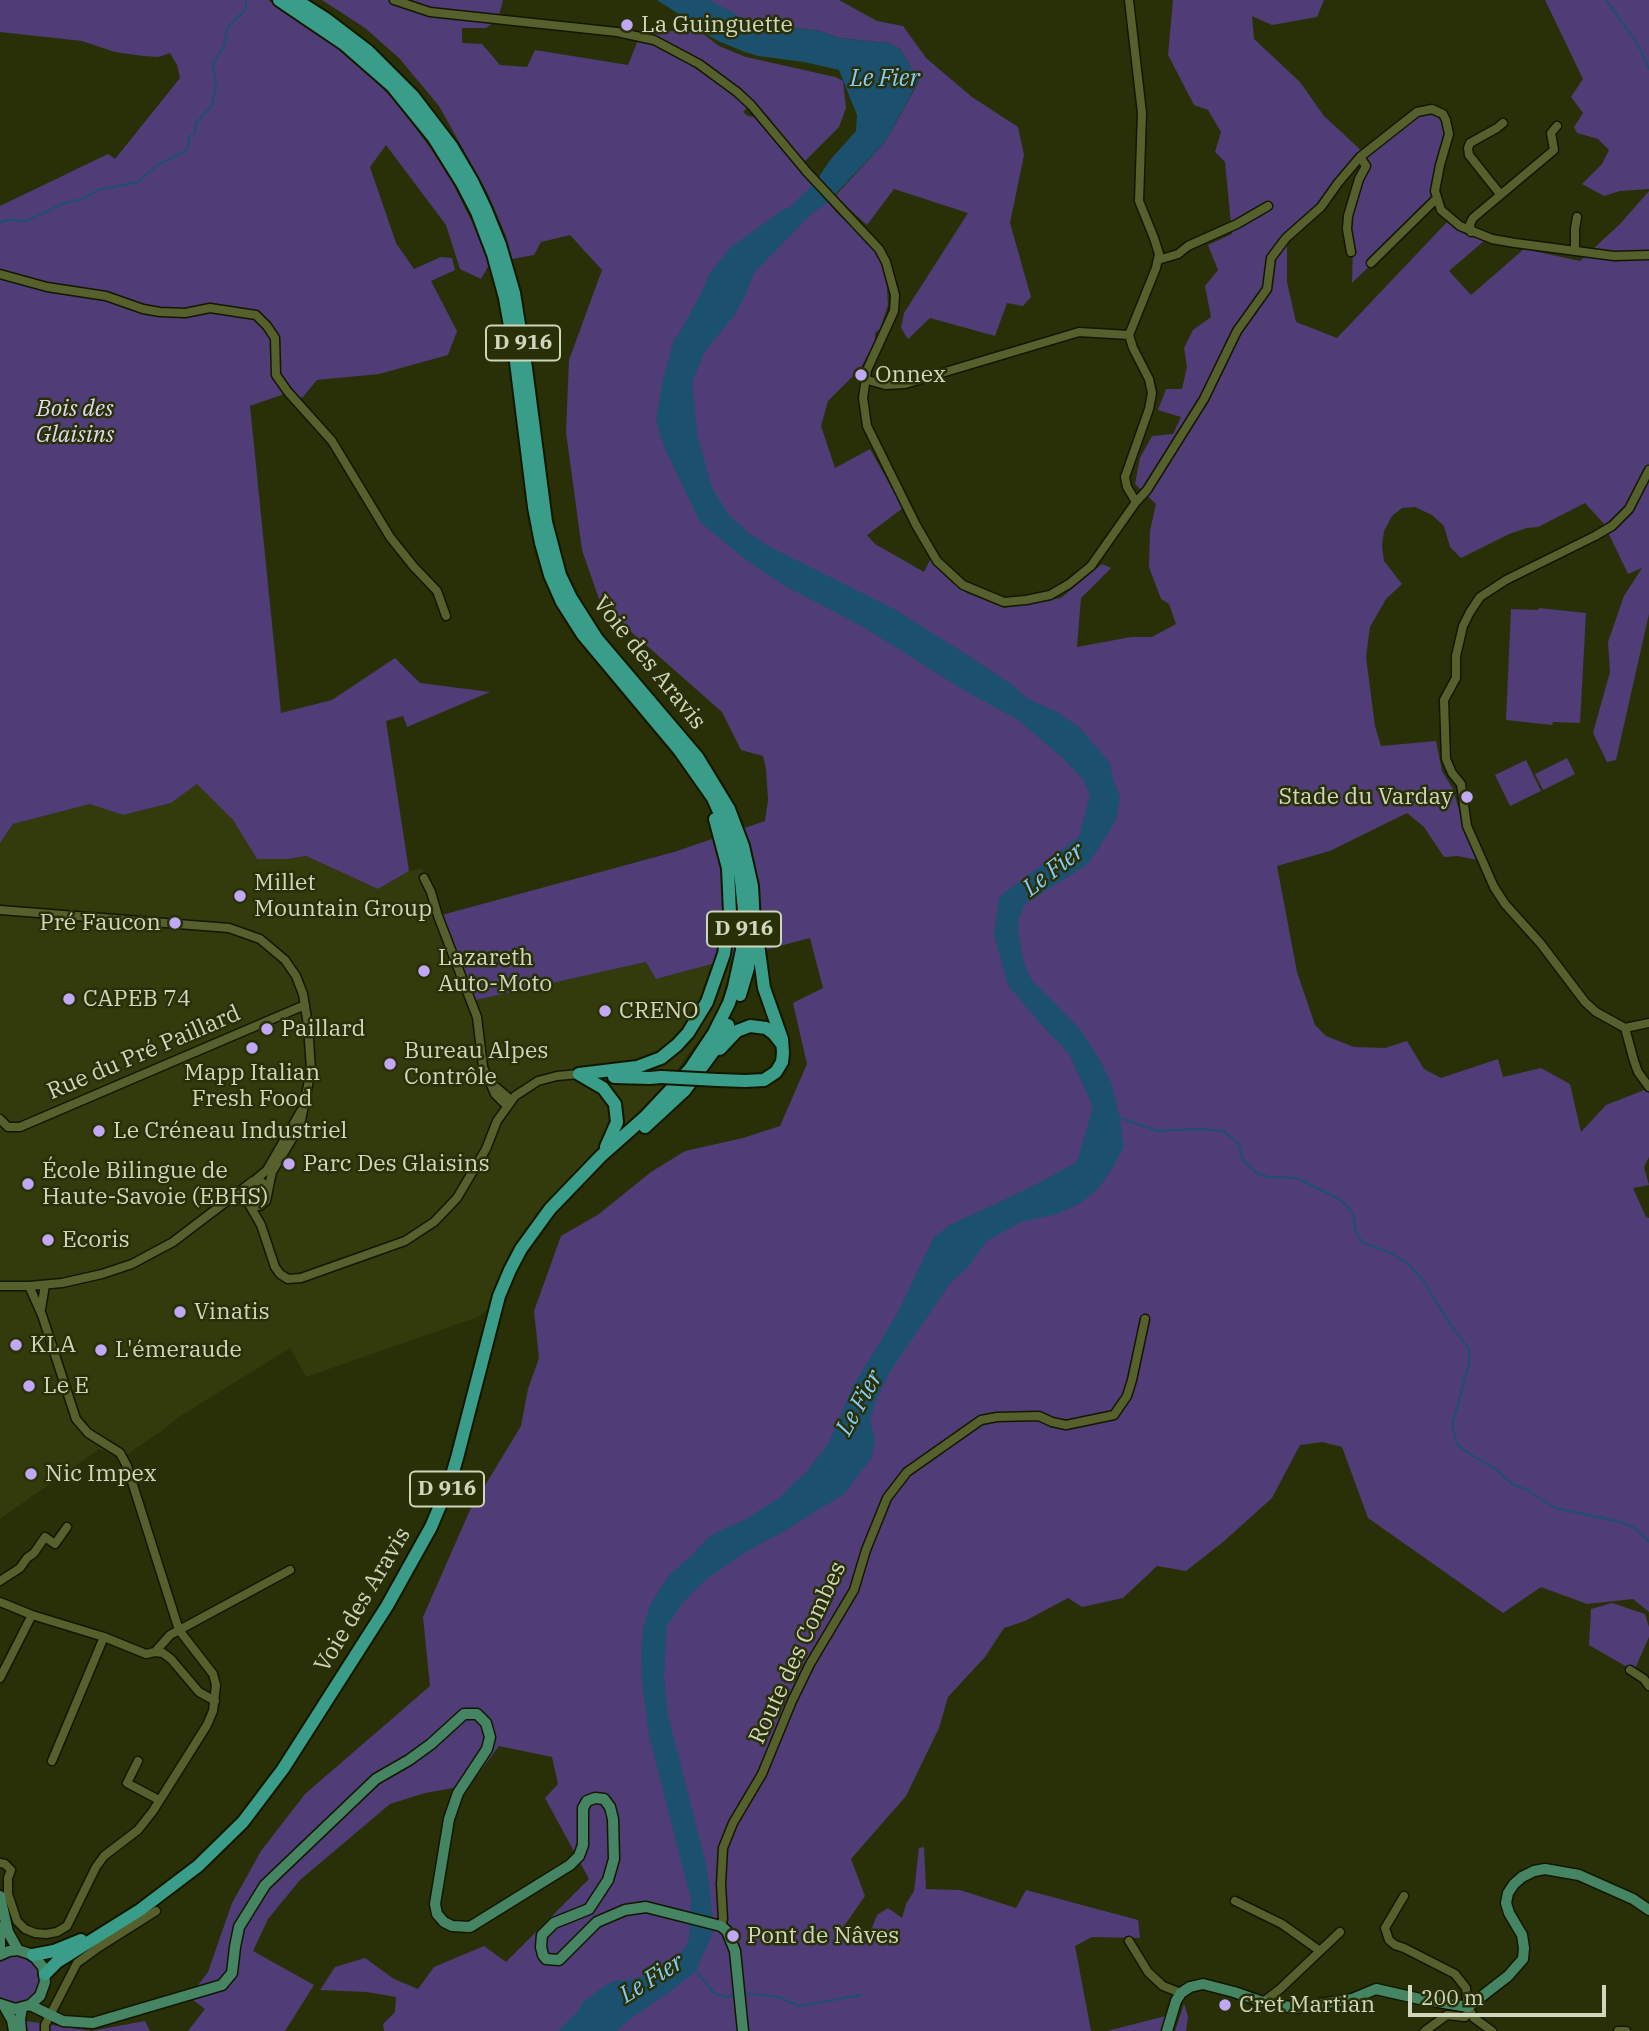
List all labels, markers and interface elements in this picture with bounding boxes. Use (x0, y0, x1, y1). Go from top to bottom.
place label: La Guinguette (641, 11, 793, 39)
marker: La Guinguette (619, 17, 635, 33)
water label: Le Fier (850, 65, 920, 93)
road number: D 916 (486, 326, 560, 360)
place label: Onnex (875, 361, 946, 389)
marker: Onnex (853, 367, 869, 383)
park label: Bois des Glaisins (36, 395, 114, 449)
street label: Voie des Aravis (587, 591, 711, 735)
place label: Stade du Varday (1278, 783, 1453, 811)
marker: Stade du Varday (1459, 789, 1475, 805)
water label: Le Fier (1018, 837, 1090, 903)
place label: Millet Mountain Group (254, 869, 432, 923)
marker: Millet Mountain Group (232, 888, 248, 904)
place label: Pré Faucon (40, 909, 161, 937)
road number: D 916 (707, 912, 781, 946)
marker: Pré Faucon (167, 915, 183, 931)
place label: Lazareth Auto-Moto (438, 944, 552, 998)
marker: Lazareth Auto-Moto (416, 963, 432, 979)
place label: CAPEB 74 (83, 985, 191, 1013)
marker: CAPEB 74 (61, 991, 77, 1007)
place label: CRENO (619, 997, 698, 1025)
street label: Rue du Pré Paillard (43, 1000, 245, 1106)
marker: CRENO (597, 1003, 613, 1019)
place label: Paillard (281, 1015, 365, 1043)
marker: Paillard (259, 1021, 275, 1037)
place label: Bureau Alpes Contrôle (404, 1037, 549, 1091)
marker: Mapp Italian Fresh Food (244, 1040, 260, 1056)
marker: Bureau Alpes Contrôle (382, 1056, 398, 1072)
place label: Mapp Italian Fresh Food (184, 1059, 320, 1113)
place label: Le Créneau Industriel (113, 1117, 347, 1145)
marker: Le Créneau Industriel (91, 1123, 107, 1139)
place label: Parc Des Glaisins (303, 1150, 490, 1178)
marker: Parc Des Glaisins (281, 1156, 297, 1172)
place label: École Bilingue de Haute-Savoie (EBHS) (42, 1157, 268, 1211)
marker: École Bilingue de Haute-Savoie (EBHS) (20, 1176, 36, 1192)
place label: Ecoris (62, 1226, 130, 1254)
marker: Ecoris (40, 1232, 56, 1248)
place label: Vinatis (194, 1298, 270, 1326)
marker: Vinatis (172, 1304, 188, 1320)
place label: KLA (30, 1331, 76, 1359)
place label: L'émeraude (115, 1336, 242, 1364)
marker: KLA (8, 1337, 24, 1353)
marker: L'émeraude (93, 1342, 109, 1358)
water label: Le Fier (830, 1365, 890, 1441)
place label: Le E (43, 1372, 89, 1400)
marker: Le E (21, 1378, 37, 1394)
place label: Nic Impex (45, 1460, 157, 1488)
marker: Nic Impex (23, 1466, 39, 1482)
road number: D 916 (410, 1472, 484, 1506)
street label: Voie des Aravis (309, 1523, 417, 1677)
street label: Route des Combes (744, 1557, 852, 1749)
place label: Pont de Nâves (747, 1922, 899, 1950)
marker: Pont de Nâves (725, 1928, 741, 1944)
water label: Le Fier (615, 1948, 689, 2010)
scale bar (1411, 1972, 1609, 2016)
text: 200 m (1421, 1983, 1484, 2011)
place label: Cret Martian (1239, 1991, 1375, 2019)
marker: Cret Martian (1217, 1997, 1233, 2013)

